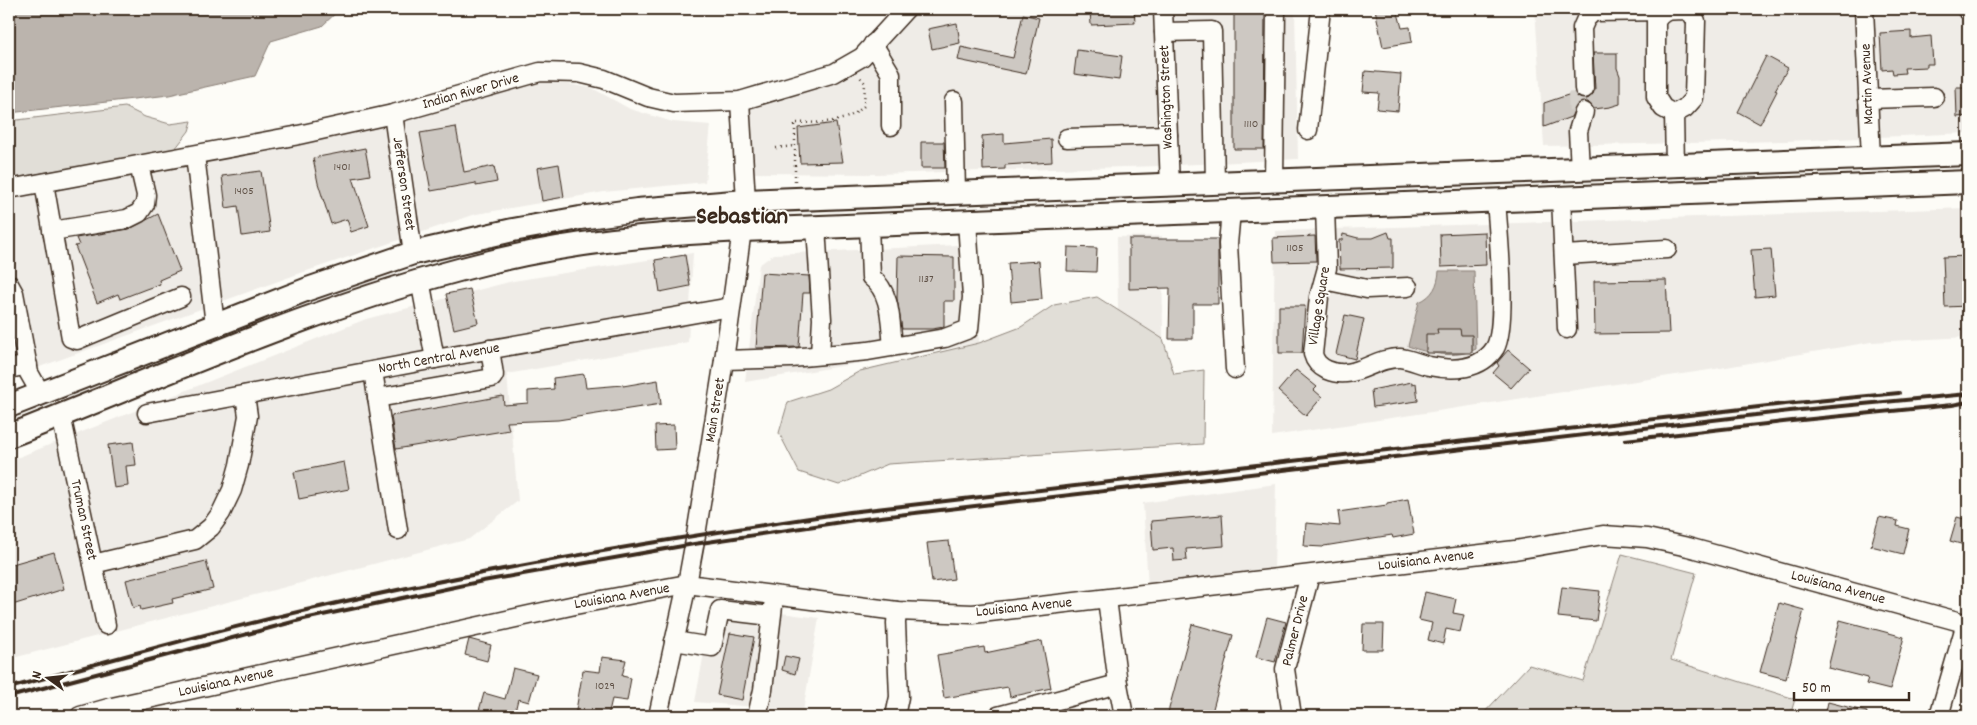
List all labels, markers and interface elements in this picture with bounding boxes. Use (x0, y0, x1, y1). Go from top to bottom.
street label: Martin Avenue (1856, 43, 1880, 125)
street label: Washington Street (1154, 44, 1180, 149)
street label: Indian River Drive (420, 68, 522, 116)
house number: 1110 (1244, 116, 1258, 133)
street label: Jefferson Street (386, 136, 421, 233)
house number: 1401 (334, 159, 350, 176)
house number: 1405 (234, 183, 254, 200)
district label: Sebastian (696, 200, 788, 236)
house number: 1105 (1286, 240, 1304, 257)
street label: Village Square (1303, 265, 1337, 347)
house number: 1137 (918, 271, 934, 288)
street label: North Central Avenue (377, 337, 502, 380)
street label: Main Street (700, 376, 732, 444)
street label: Truman Street (64, 478, 102, 563)
street label: Louisiana Avenue (1377, 544, 1476, 578)
street label: Louisiana Avenue (1789, 565, 1888, 611)
street label: Louisiana Avenue (573, 578, 672, 616)
street label: Louisiana Avenue (975, 592, 1074, 624)
street label: Palmer Drive (1277, 593, 1316, 669)
north arrow (22, 652, 72, 702)
street label: Louisiana Avenue (176, 662, 276, 704)
text: N (27, 669, 48, 681)
scale bar (1794, 670, 1910, 702)
house number: 1029 (595, 678, 615, 695)
text: 50 m (1802, 678, 1831, 700)

